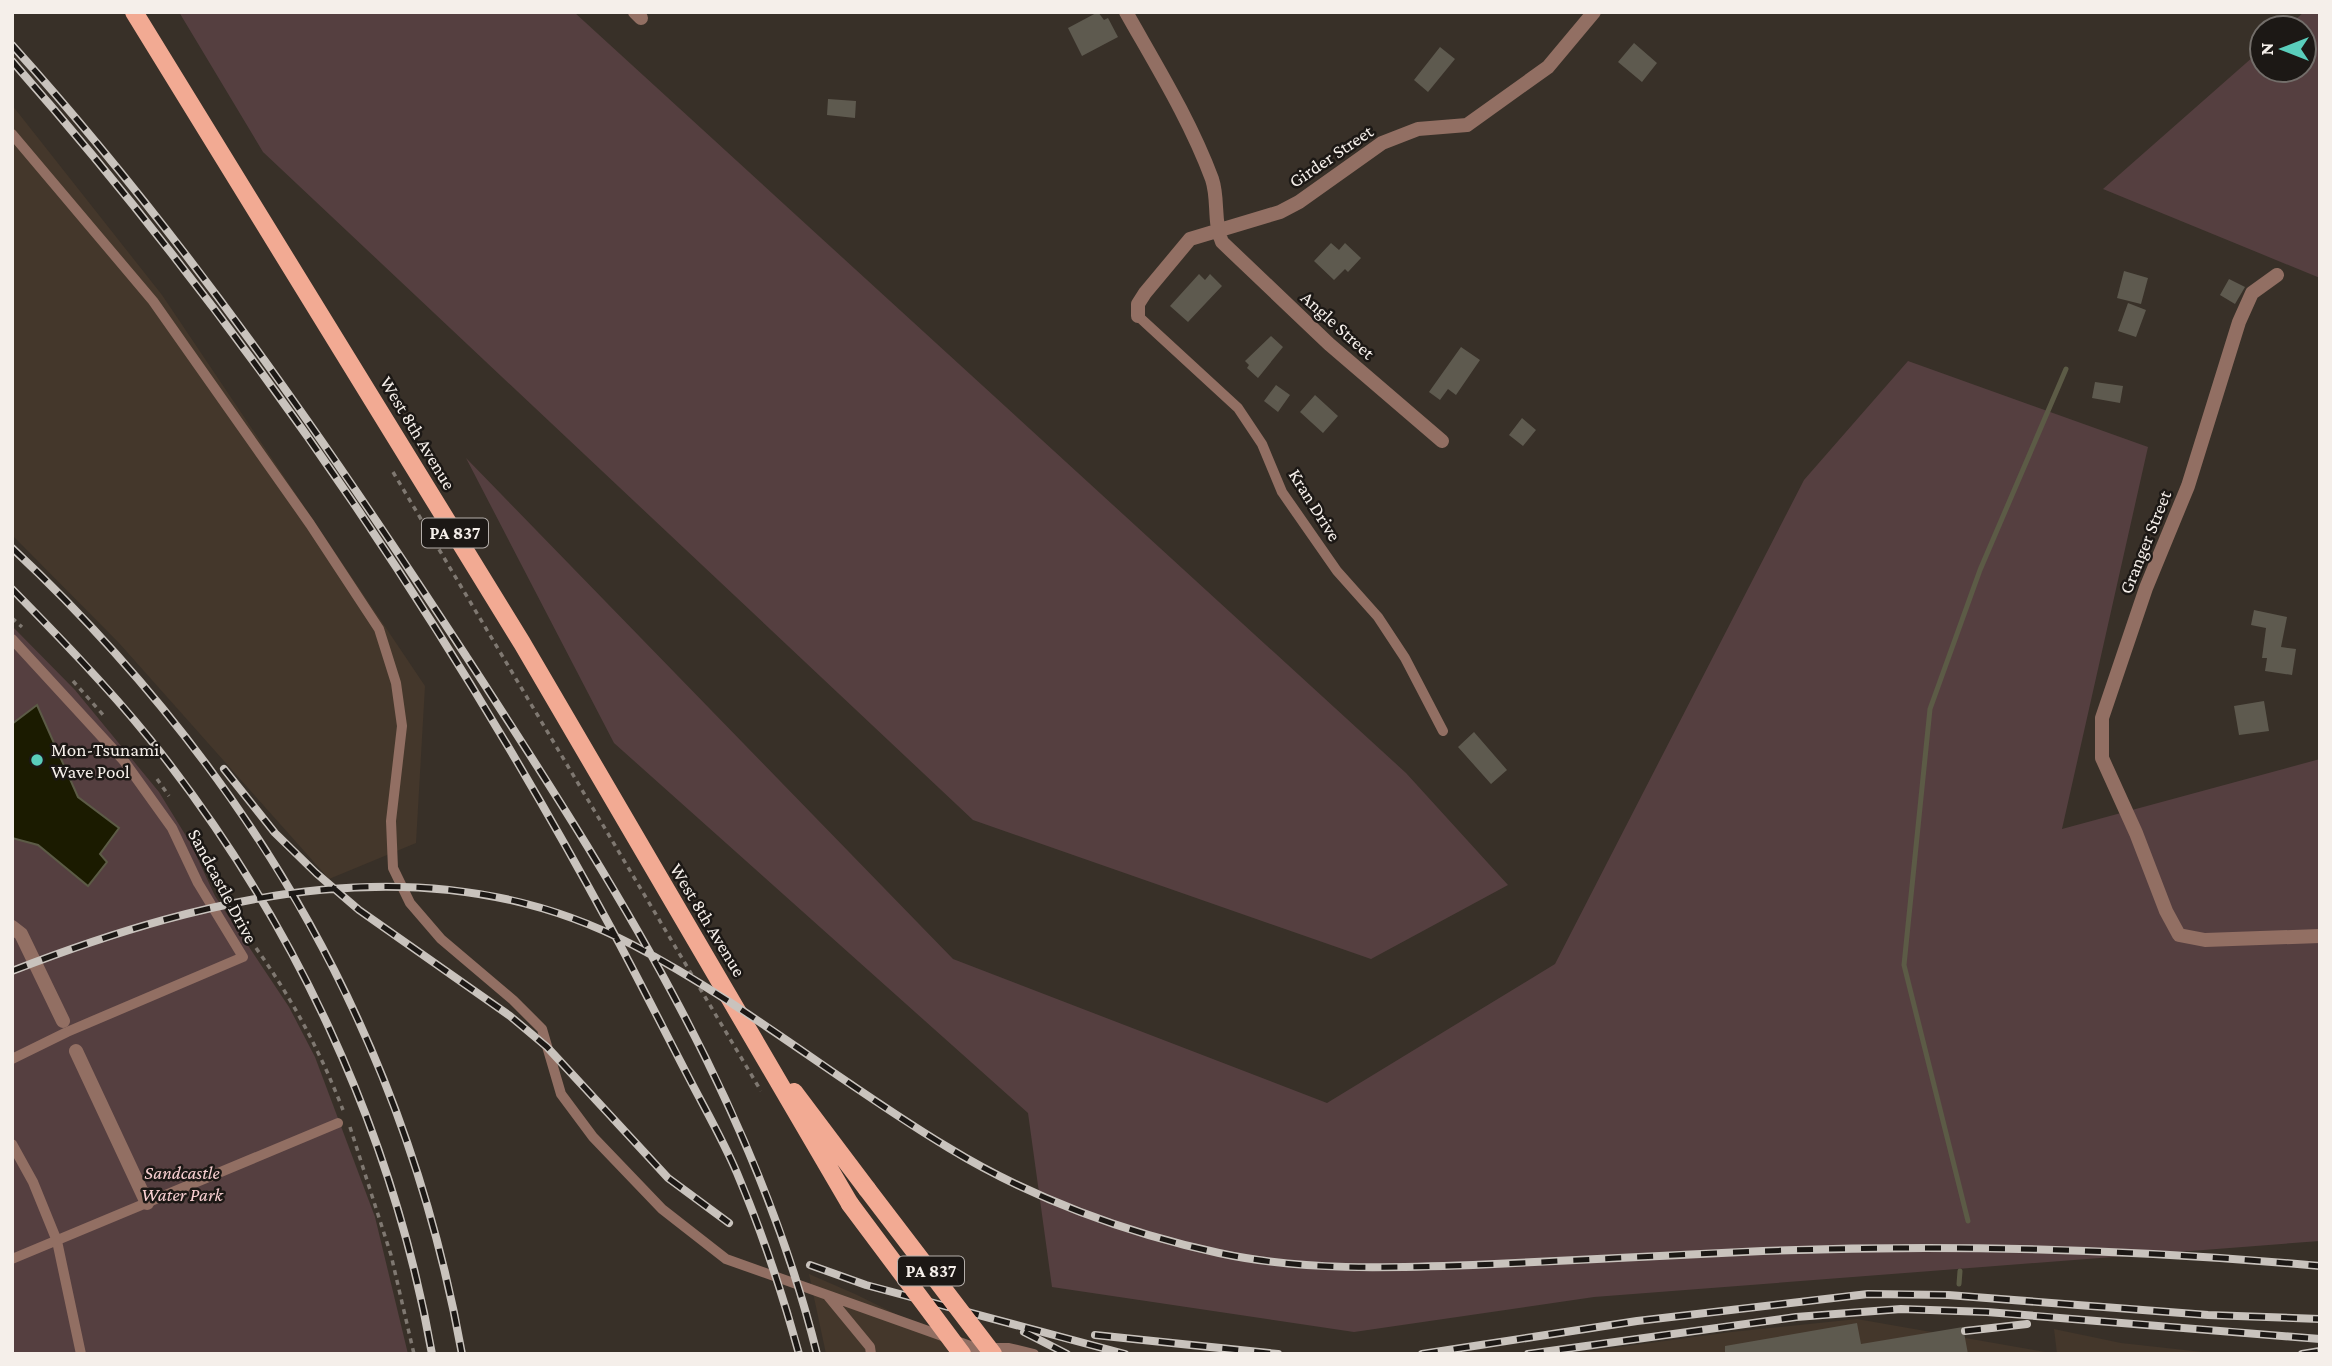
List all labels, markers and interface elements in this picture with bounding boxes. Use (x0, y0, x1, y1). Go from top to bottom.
north arrow (2248, 14, 2318, 84)
text: N (2256, 42, 2277, 55)
street label: Girder Street (1285, 120, 1377, 192)
street label: Angle Street (1297, 287, 1380, 364)
street label: West 8th Avenue (376, 373, 460, 493)
street label: Kran Drive (1285, 465, 1345, 545)
street label: Granger Street (2115, 487, 2176, 597)
road number: PA 837 (422, 518, 488, 548)
place label: Mon-Tsunami Wave Pool (51, 739, 159, 782)
marker: Mon-Tsunami Wave Pool (29, 752, 45, 768)
street label: Sandcastle Drive (184, 825, 262, 947)
street label: West 8th Avenue (666, 860, 750, 980)
park label: Sandcastle Water Park (141, 1162, 223, 1205)
road number: PA 837 (898, 1256, 964, 1286)

